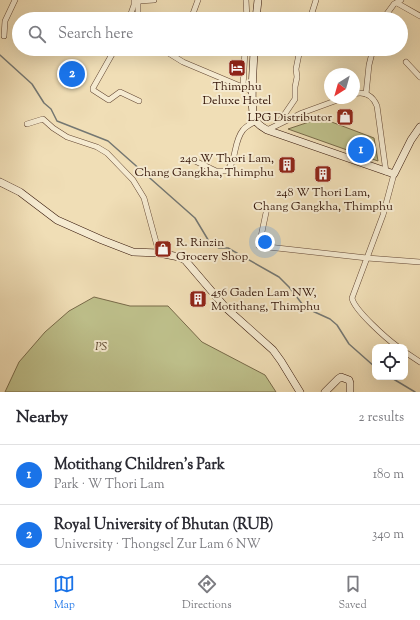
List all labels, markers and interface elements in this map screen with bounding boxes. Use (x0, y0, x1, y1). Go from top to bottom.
search box (12, 12, 408, 56)
icon: search (26, 23, 48, 45)
text: Search here (58, 24, 133, 45)
hotel icon: Thimphu Deluxe Hotel (227, 58, 247, 78)
pin: 2 (59, 59, 85, 89)
north arrow (324, 68, 360, 104)
place label: Thimphu Deluxe Hotel (203, 78, 272, 110)
shop icon: LPG Distributor (335, 107, 355, 127)
place label: LPG Distributor (247, 109, 332, 127)
pin: 1 (348, 135, 374, 165)
place label: 240 W Thori Lam, Chang Gangkha, Thimphu (134, 150, 274, 182)
building icon: 240 W Thori Lam, Chang Gangkha, Thimphu (277, 155, 297, 175)
building icon: 248 W Thori Lam, Chang Gangkha, Thimphu (313, 164, 333, 184)
place label: 248 W Thori Lam, Chang Gangkha, Thimphu (253, 184, 393, 216)
your location (255, 232, 275, 252)
place label: R. Rinzin Grocery Shop (176, 234, 248, 266)
shop icon: R. Rinzin Grocery Shop (153, 239, 173, 259)
place label: 456 Gaden Lam NW, Motithang, Thimphu (211, 284, 320, 316)
building icon: 456 Gaden Lam NW, Motithang, Thimphu (188, 289, 208, 309)
park label: PS (95, 338, 107, 356)
map controls (372, 344, 408, 380)
button: locate (372, 344, 408, 380)
text: Nearby (16, 406, 68, 430)
text: 2 results (359, 409, 404, 427)
text: Motithang Children's Park (54, 455, 225, 476)
text: 1 (27, 466, 31, 484)
text: 180 m (373, 466, 404, 484)
text: Park · W Thori Lam (54, 476, 165, 494)
text: Royal University of Bhutan (RUB) (54, 515, 273, 536)
text: 2 (26, 526, 32, 544)
text: 340 m (372, 526, 404, 544)
text: University · Thongsel Zur Lam 6 NW (54, 536, 261, 554)
tab: Map (53, 573, 75, 613)
tab: Directions (182, 573, 232, 613)
tab: Saved (338, 573, 367, 613)

